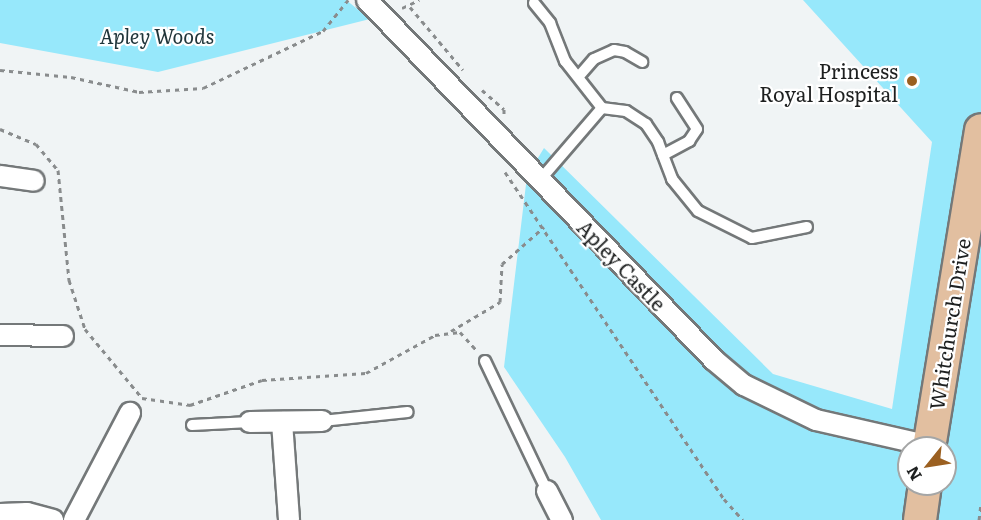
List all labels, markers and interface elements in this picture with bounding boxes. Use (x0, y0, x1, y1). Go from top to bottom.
park label: Apley Woods (100, 23, 214, 47)
place label: Princess Royal Hospital (759, 58, 898, 105)
marker: Princess Royal Hospital (903, 72, 921, 90)
street label: Apley Castle (573, 215, 671, 315)
street label: Whitchurch Drive (924, 237, 974, 411)
north arrow (897, 436, 957, 496)
text: N (899, 462, 927, 486)

